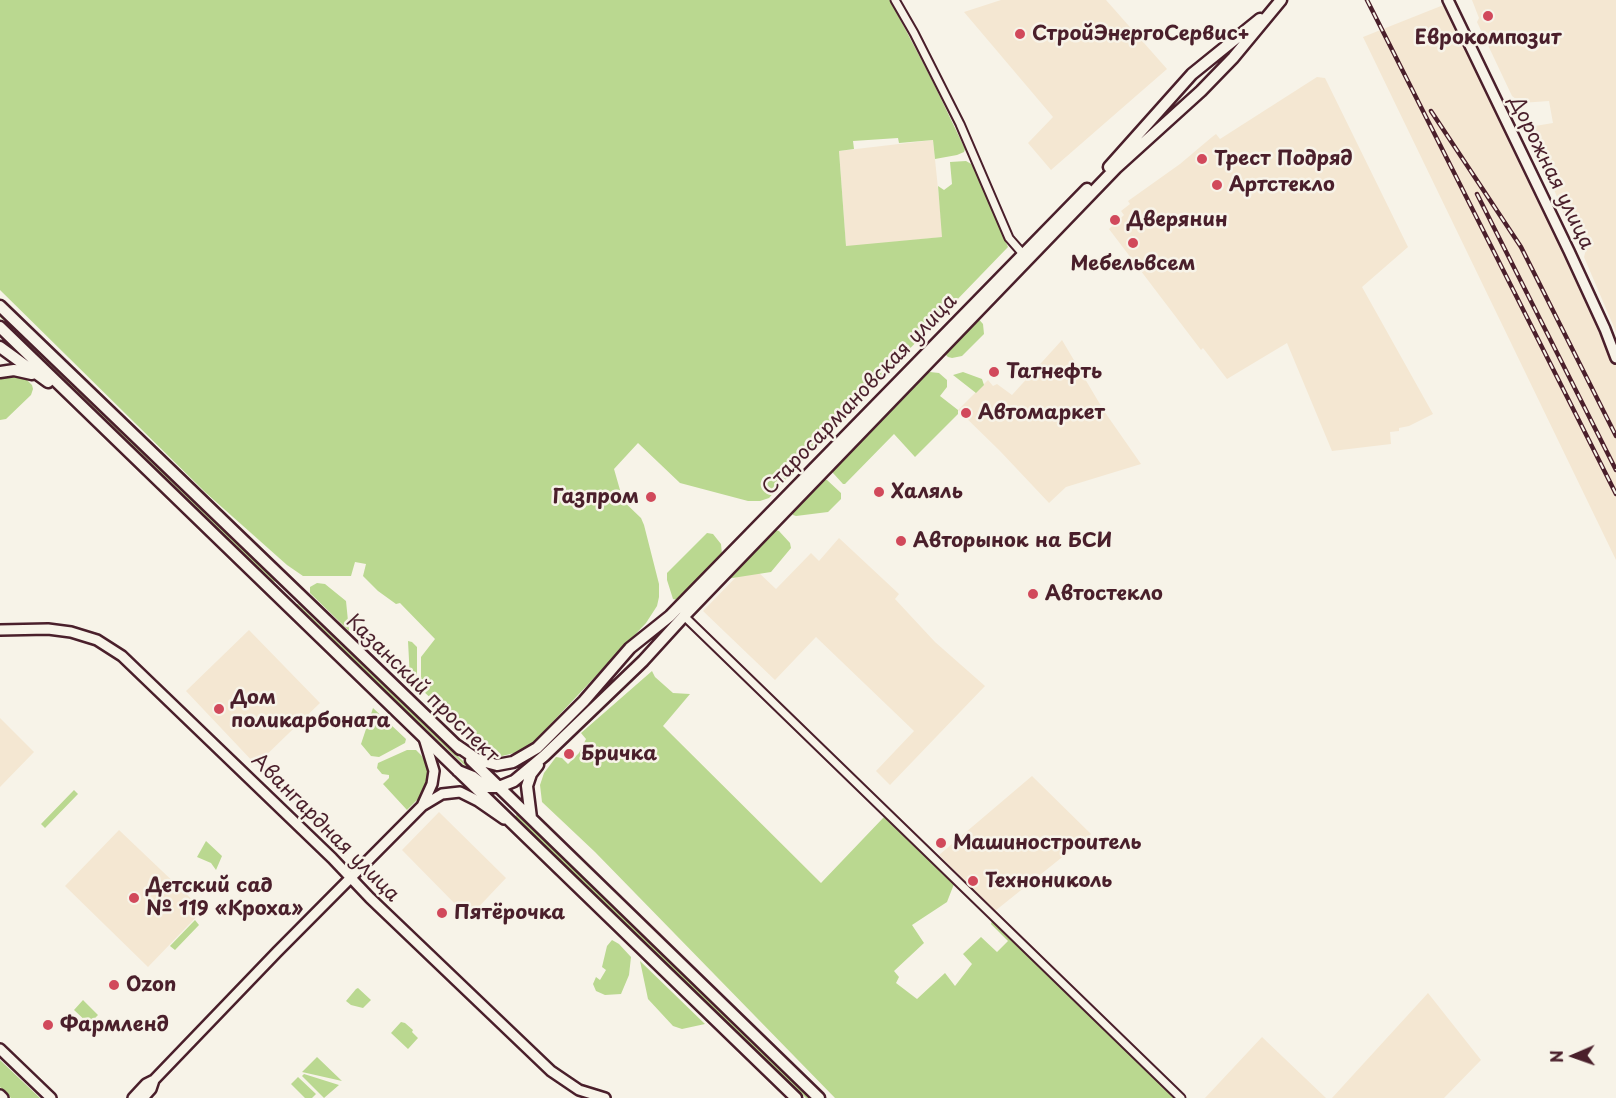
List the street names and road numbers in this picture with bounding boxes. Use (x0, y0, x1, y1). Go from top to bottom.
street label: Дорожная улица (1503, 92, 1599, 254)
street label: Старосармановская улица (758, 290, 962, 500)
street label: Казанский проспект (341, 610, 503, 768)
street label: Авангардная улица (246, 749, 404, 907)

